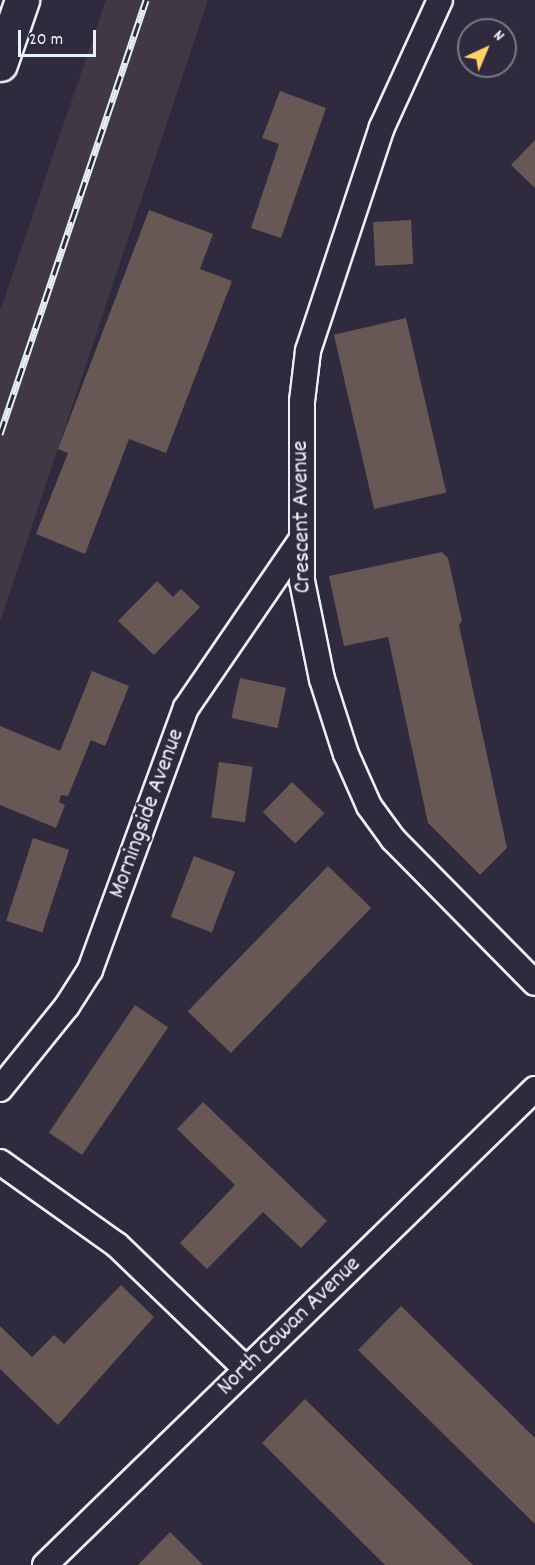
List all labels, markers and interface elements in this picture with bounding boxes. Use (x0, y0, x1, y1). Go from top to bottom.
scale bar (21, 18, 99, 56)
north arrow (457, 18, 517, 78)
text: N (488, 25, 509, 47)
text: 20 m (29, 28, 63, 53)
street label: Crescent Avenue (287, 440, 319, 594)
street label: Morningside Avenue (104, 725, 192, 903)
street label: North Cowan Avenue (212, 1251, 368, 1403)

